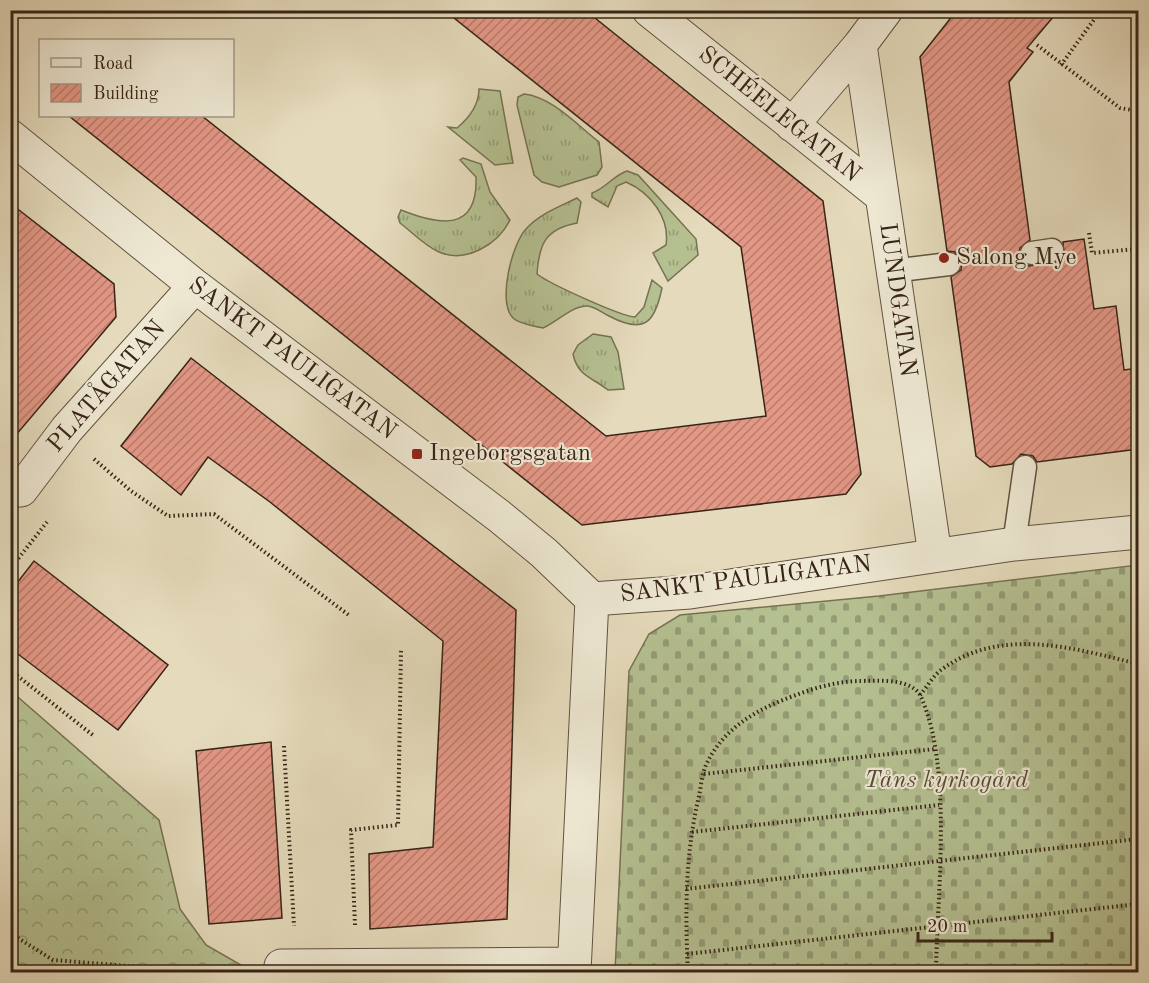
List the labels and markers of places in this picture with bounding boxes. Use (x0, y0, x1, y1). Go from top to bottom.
place label: Salong Mye (956, 246, 1076, 270)
marker: Salong Mye (937, 251, 951, 265)
place label: Ingeborgsgatan (429, 442, 591, 466)
marker: Ingeborgsgatan (410, 447, 424, 461)

